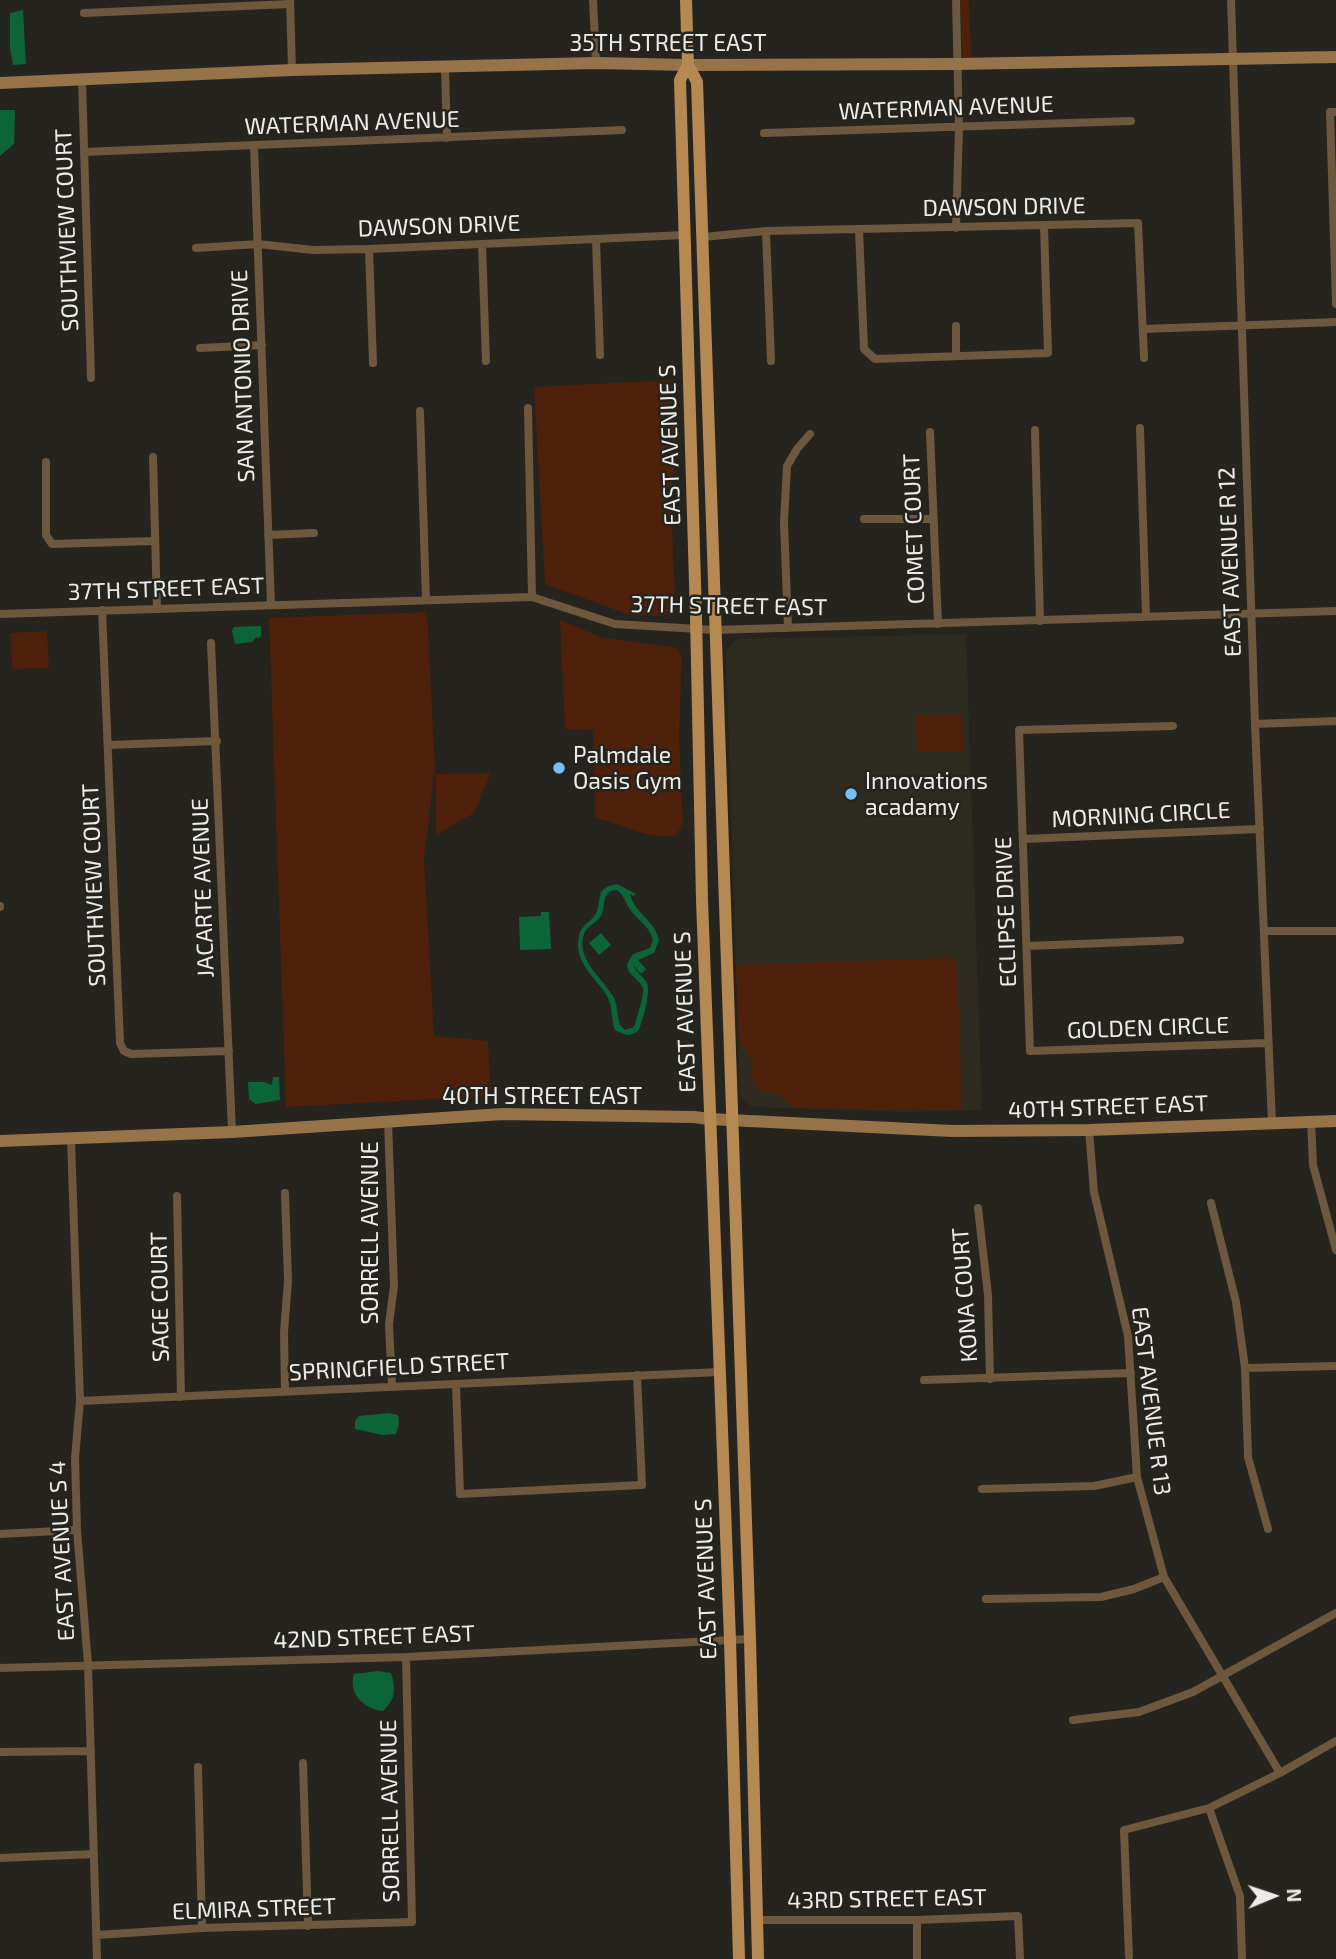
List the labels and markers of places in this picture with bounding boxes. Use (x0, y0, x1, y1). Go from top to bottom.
place label: Palmdale Oasis Gym (573, 741, 682, 795)
marker: Palmdale Oasis Gym (551, 760, 567, 776)
place label: Innovations acadamy (865, 767, 988, 821)
marker: Innovations acadamy (843, 786, 859, 802)

